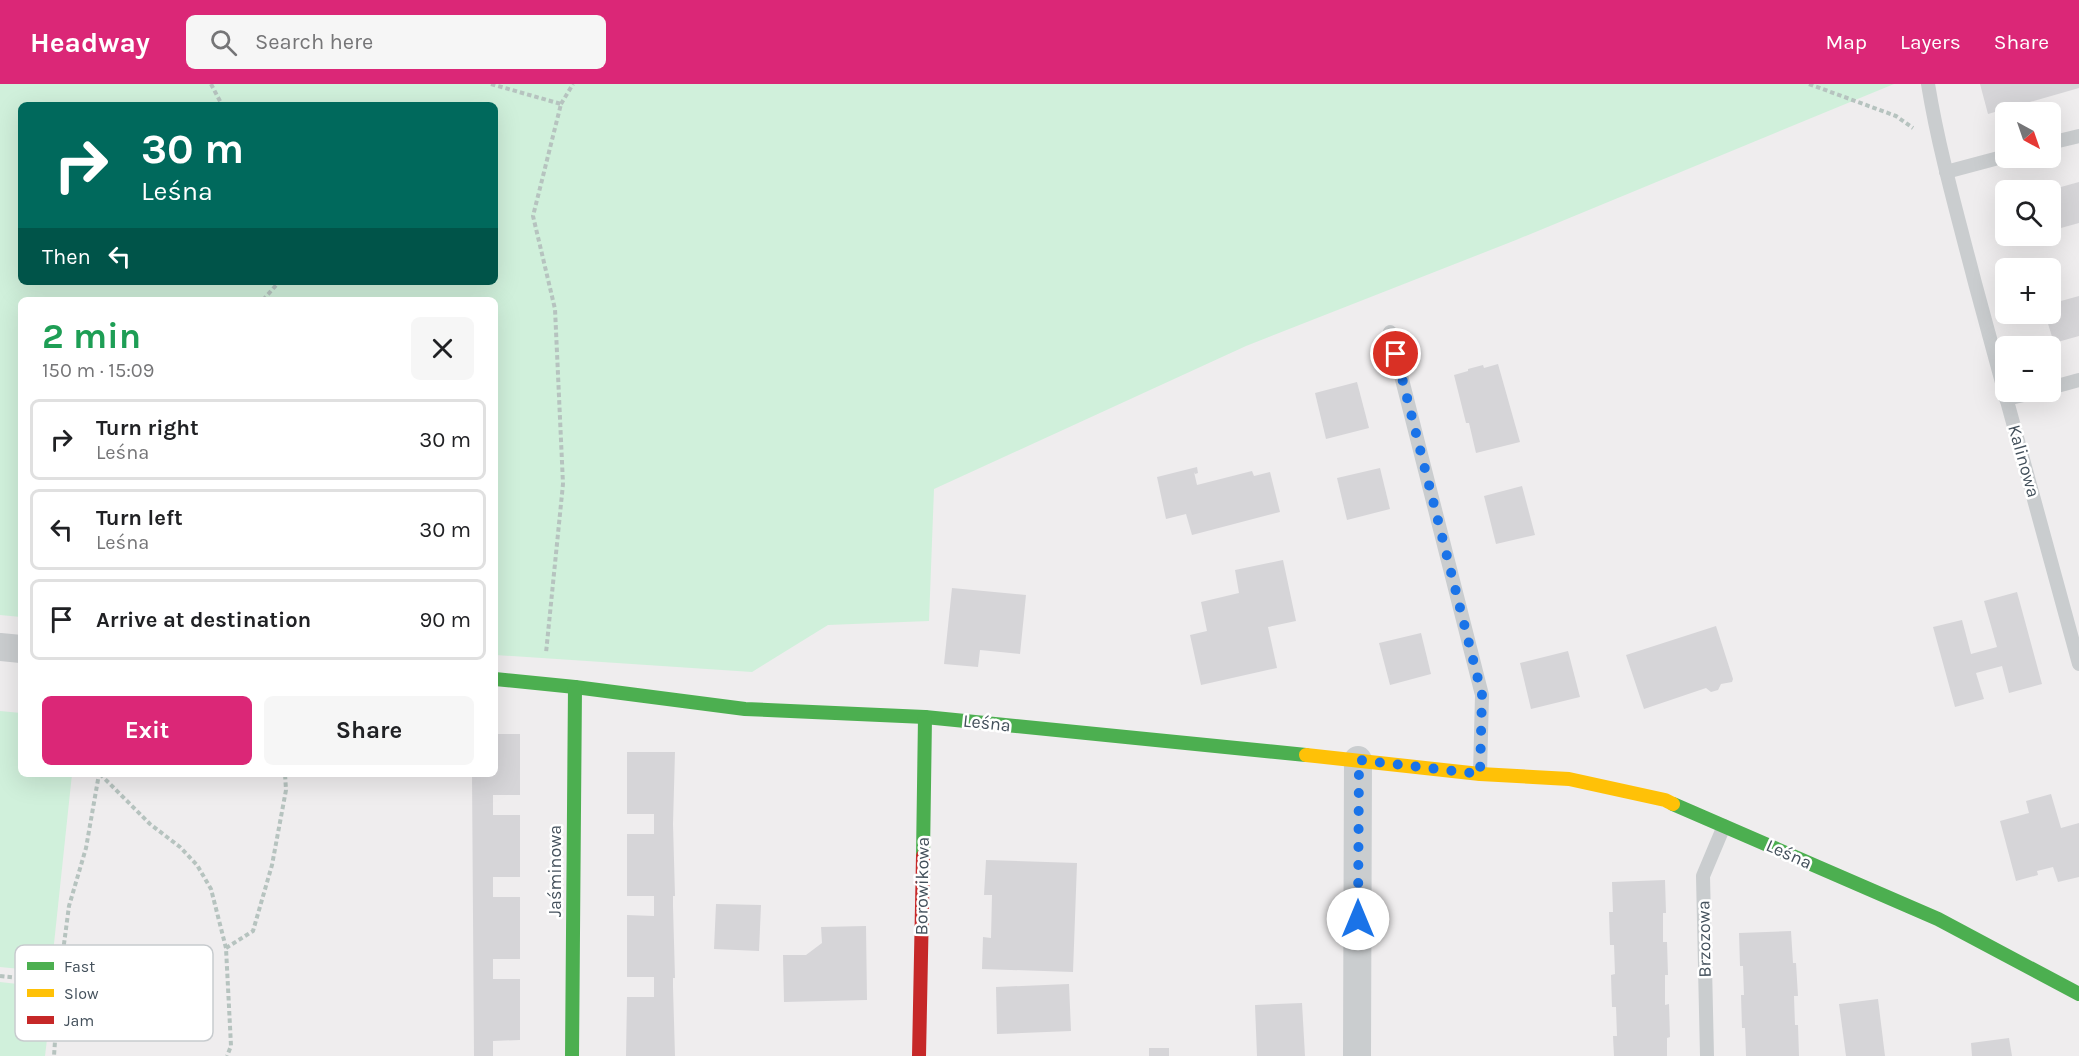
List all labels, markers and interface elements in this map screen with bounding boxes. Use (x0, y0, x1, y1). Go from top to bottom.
search box (186, 15, 606, 69)
text: Headway (30, 26, 150, 59)
icon: search (207, 26, 240, 59)
text: Search here (255, 29, 373, 55)
text: Map (1825, 30, 1867, 54)
text: Layers (1900, 30, 1961, 54)
text: Share (1994, 30, 2049, 54)
north arrow (1995, 102, 2061, 168)
map controls (1995, 102, 2061, 402)
text: 30 m (141, 124, 244, 174)
icon: right (42, 126, 120, 204)
text: Leśna (141, 175, 213, 207)
button: search (1995, 180, 2061, 246)
icon: left (103, 240, 136, 273)
text: Then (42, 244, 91, 270)
button: + (1995, 258, 2061, 324)
text: 2 min (42, 315, 141, 357)
button: close (411, 317, 474, 380)
pin (1370, 328, 1421, 379)
button: − (1995, 336, 2061, 402)
icon: arrive (1379, 337, 1412, 370)
text: 150 m · 15:09 (42, 359, 154, 382)
text: Turn right (96, 415, 199, 441)
street label: Kalinowa (2003, 422, 2045, 500)
icon: right (45, 423, 78, 456)
text: 30 m (419, 427, 471, 453)
text: Leśna (96, 441, 149, 464)
text: Turn left (96, 505, 183, 531)
icon: left (45, 513, 78, 546)
text: 30 m (419, 517, 471, 543)
text: Leśna (96, 531, 149, 554)
icon: arrive (45, 603, 78, 636)
text: Arrive at destination (96, 607, 311, 633)
text: 90 m (419, 607, 471, 633)
button: Exit (42, 696, 252, 765)
button: Share (264, 696, 474, 765)
street label: Leśna (962, 710, 1012, 736)
street label: Jaśminowa (544, 825, 566, 917)
street label: Leśna (1763, 834, 1815, 874)
street label: Borowikowa (910, 836, 934, 936)
position arrow (1326, 887, 1390, 951)
street label: Brzozowa (1692, 900, 1716, 978)
legend (15, 945, 213, 1041)
text: Fast (64, 957, 95, 976)
text: Slow (64, 984, 99, 1003)
text: Jam (64, 1011, 94, 1030)

